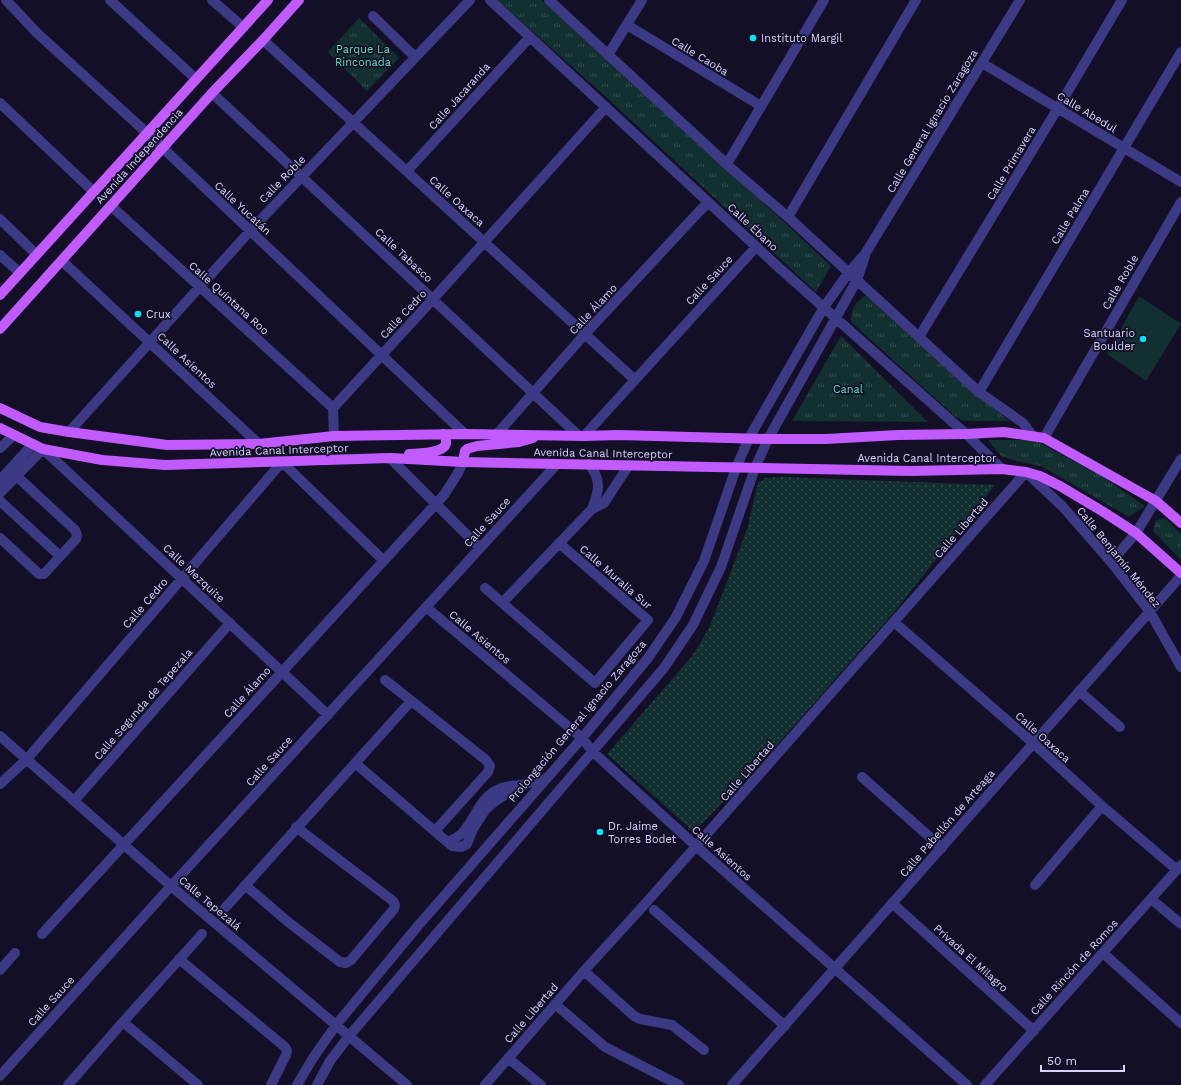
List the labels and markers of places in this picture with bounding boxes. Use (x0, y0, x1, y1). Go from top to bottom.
place label: Instituto Margil (761, 32, 843, 45)
marker: Instituto Margil (748, 33, 758, 43)
place label: Crux (146, 308, 171, 321)
marker: Crux (133, 309, 143, 319)
place label: Santuario Boulder (1083, 327, 1136, 353)
marker: Santuario Boulder (1138, 334, 1148, 344)
place label: Dr. Jaime Torres Bodet (608, 820, 677, 846)
marker: Dr. Jaime Torres Bodet (595, 827, 605, 837)

